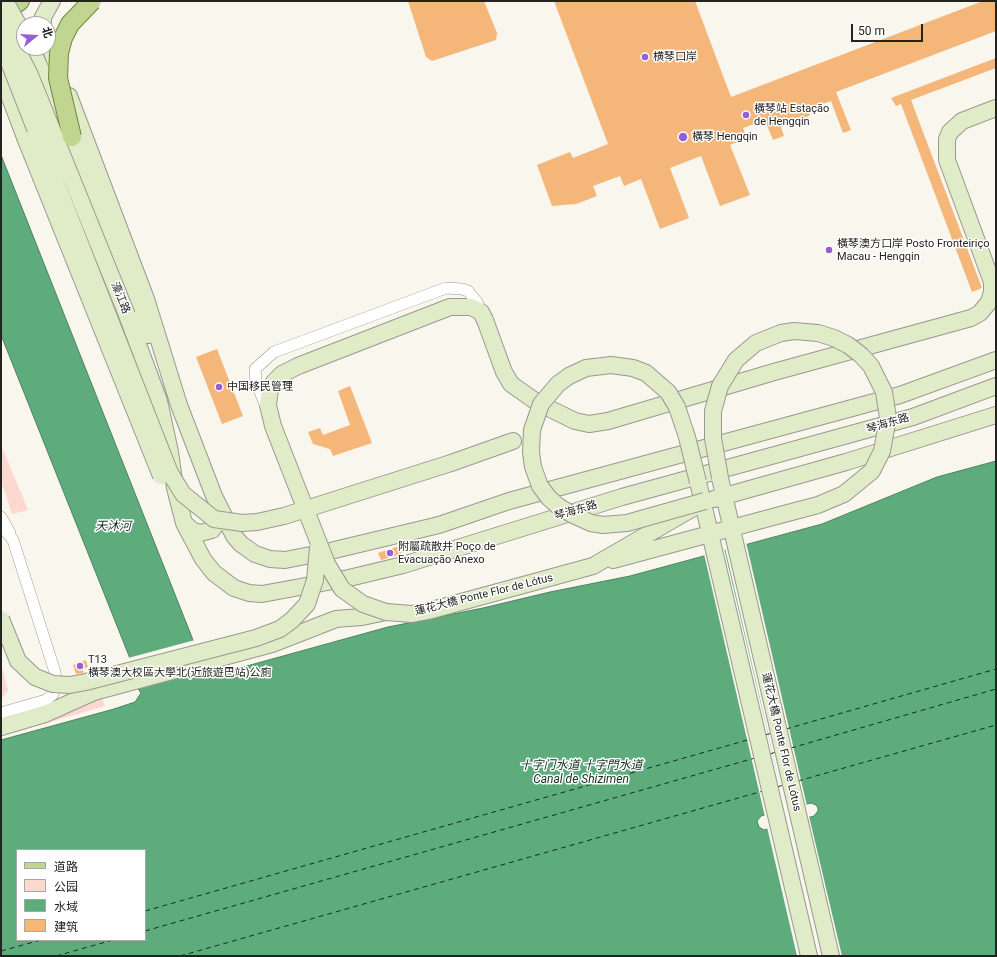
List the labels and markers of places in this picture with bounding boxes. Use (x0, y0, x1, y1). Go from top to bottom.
place label: 横琴口岸 (653, 50, 697, 64)
marker: 横琴口岸 (640, 52, 650, 62)
place label: 橫琴站 Estação de Hengqin (754, 102, 829, 128)
marker: 橫琴站 Estação de Hengqin (741, 110, 751, 120)
place label: 橫琴 Hengqin (692, 130, 758, 144)
marker: 橫琴 Hengqin (677, 131, 689, 143)
place label: 橫琴澳方口岸 Posto Fronteiriço Macau - Hengqin (837, 237, 989, 263)
marker: 橫琴澳方口岸 Posto Fronteiriço Macau - Hengqin (824, 245, 834, 255)
place label: 中国移民管理 (227, 380, 293, 394)
marker: 中国移民管理 (214, 382, 224, 392)
place label: 附屬疏散井 Poço de Evacuação Anexo (398, 540, 496, 566)
marker: 附屬疏散井 Poço de Evacuação Anexo (385, 548, 395, 558)
place label: T13 橫琴澳大校區大學北(近旅遊巴站)公廁 (88, 653, 272, 679)
marker: T13 橫琴澳大校區大學北(近旅遊巴站)公廁 (75, 661, 85, 671)

